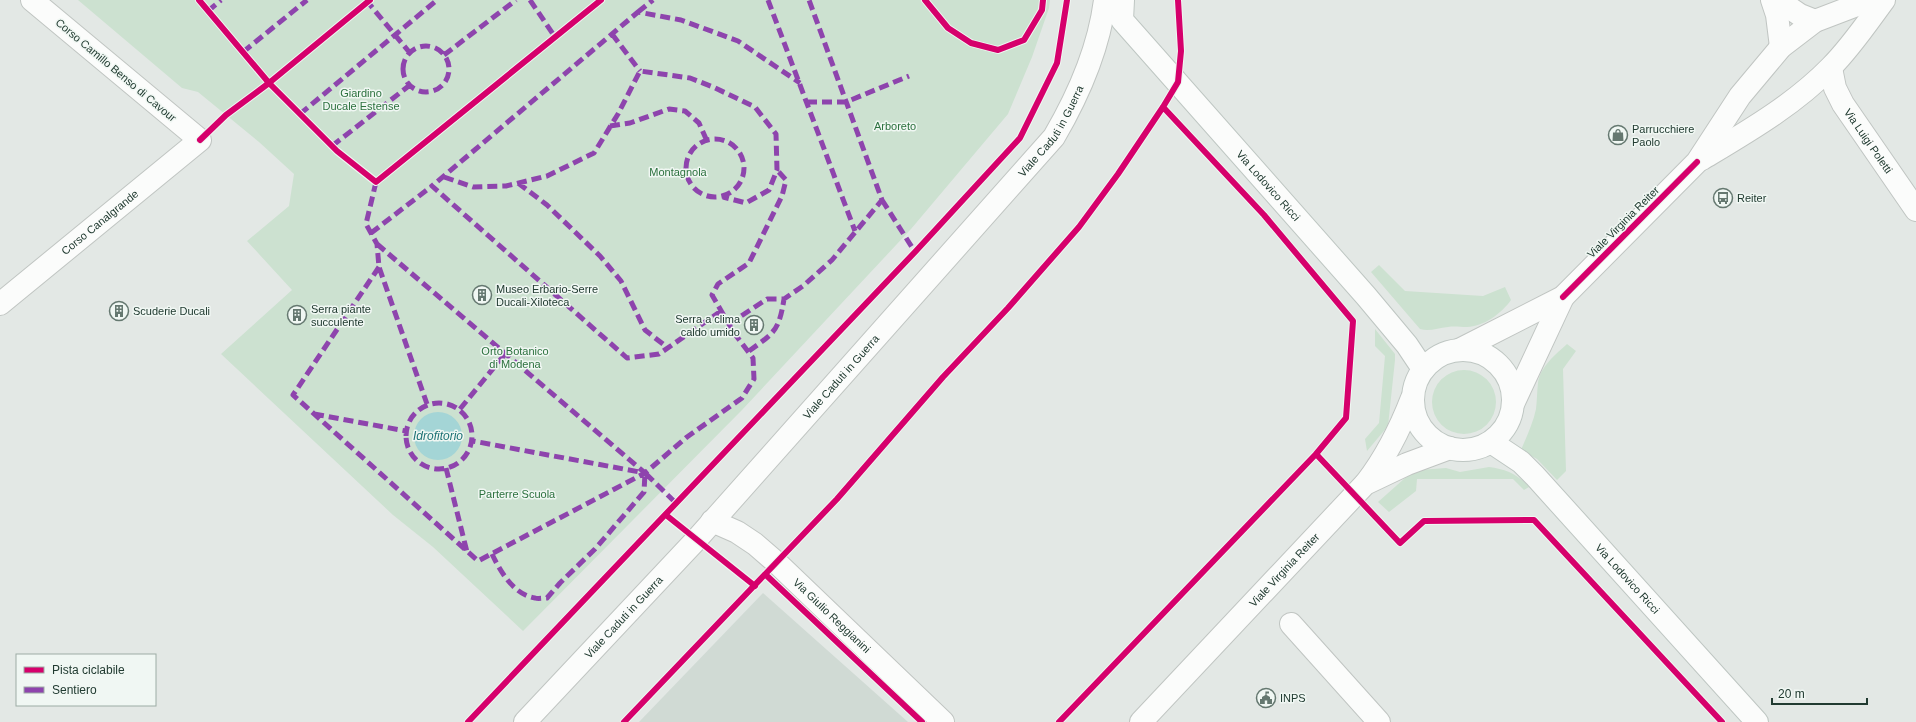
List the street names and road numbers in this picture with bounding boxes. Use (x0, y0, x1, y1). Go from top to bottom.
street label: Corso Camillo Benso di Cavour (53, 16, 179, 124)
street label: Viale Caduti in Guerra (1016, 83, 1086, 179)
street label: Via Luigi Poletti (1842, 106, 1895, 175)
street label: Via Lodovico Ricci (1234, 148, 1303, 223)
street label: Viale Virginia Reiter (1585, 184, 1661, 260)
street label: Corso Canalgrande (59, 187, 140, 257)
street label: Viale Caduti in Guerra (801, 332, 882, 421)
street label: Viale Virginia Reiter (1247, 530, 1322, 609)
street label: Via Lodovico Ricci (1593, 541, 1662, 616)
street label: Viale Caduti in Guerra (582, 573, 666, 661)
street label: Via Giulio Reggianini (791, 576, 873, 655)

